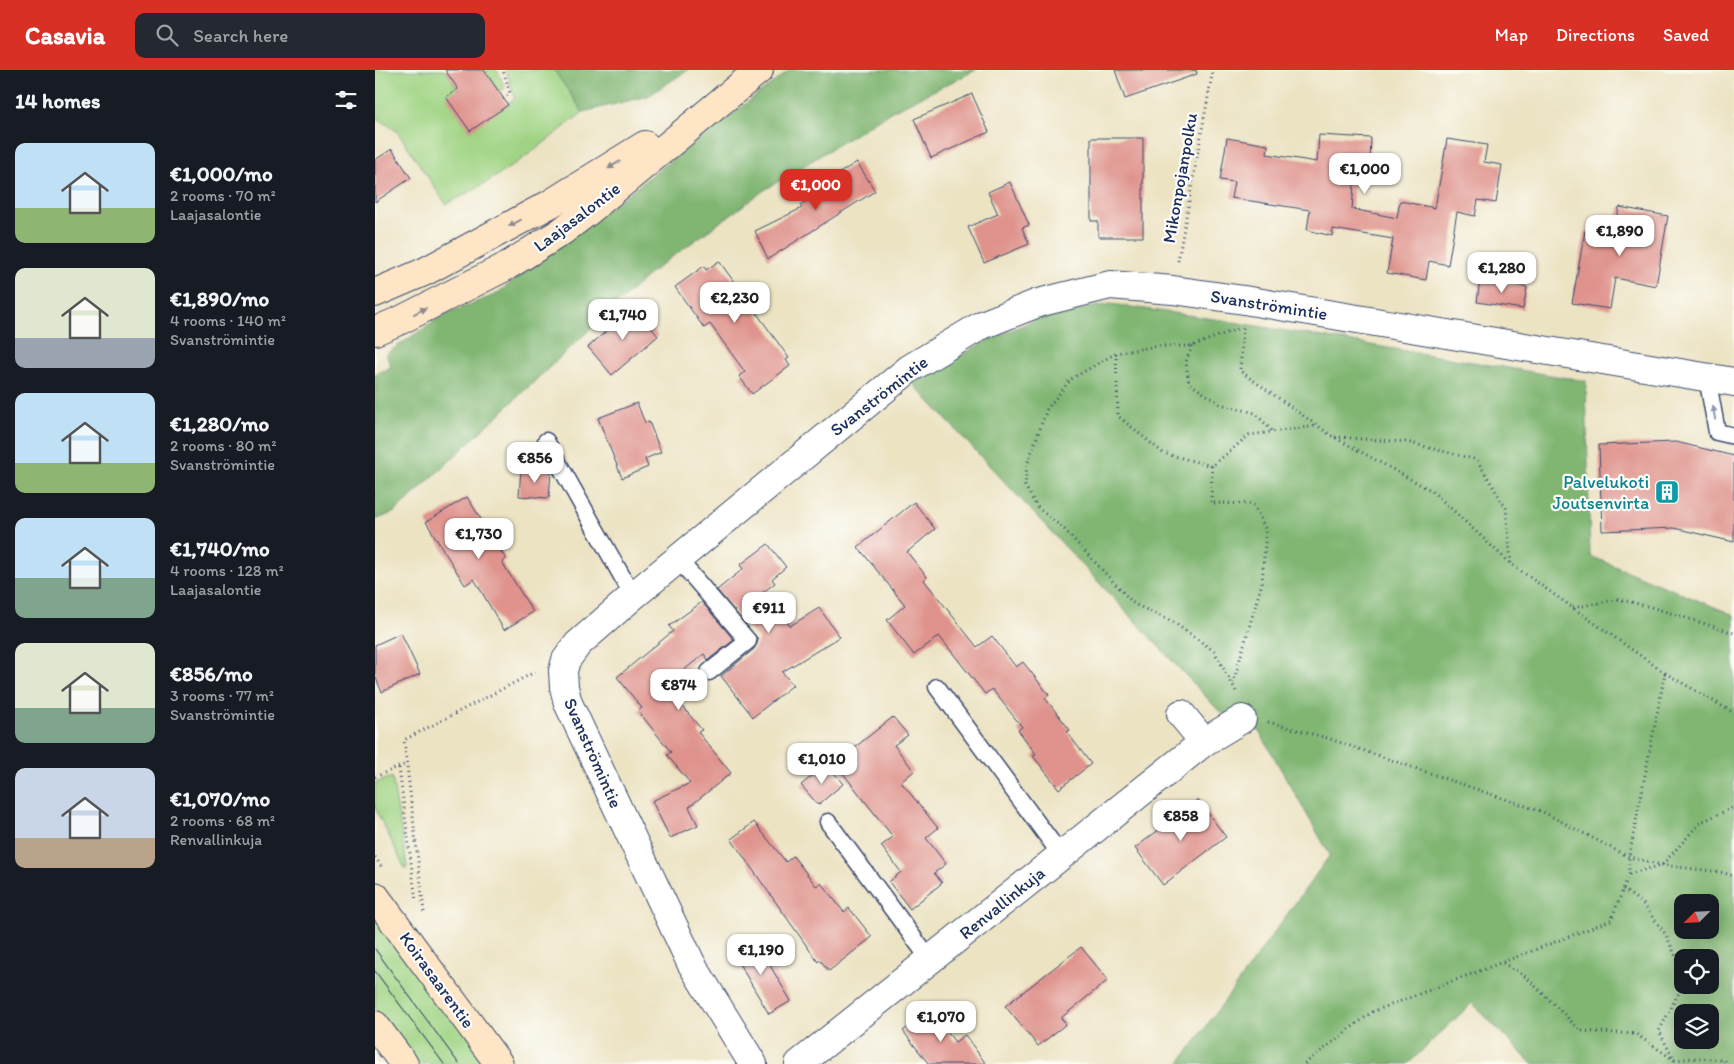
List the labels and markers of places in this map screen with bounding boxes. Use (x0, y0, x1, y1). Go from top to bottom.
pin: €1,000 (1324, 152, 1406, 195)
pin: €1,000 (775, 168, 857, 211)
pin: €1,890 (1579, 214, 1661, 257)
pin: €1,280 (1461, 252, 1543, 294)
pin: €2,230 (694, 282, 776, 324)
pin: €1,740 (582, 298, 664, 341)
pin: €856 (505, 442, 565, 484)
place label: Palvelukoti Joutsenvirta (1553, 471, 1649, 514)
building icon: Palvelukoti Joutsenvirta (1654, 479, 1680, 505)
pin: €1,730 (438, 518, 520, 560)
pin: €911 (739, 592, 799, 634)
pin: €874 (649, 668, 709, 711)
pin: €1,010 (781, 742, 863, 785)
pin: €858 (1151, 800, 1211, 842)
pin: €1,190 (720, 934, 802, 976)
pin: €1,070 (900, 1000, 982, 1043)

